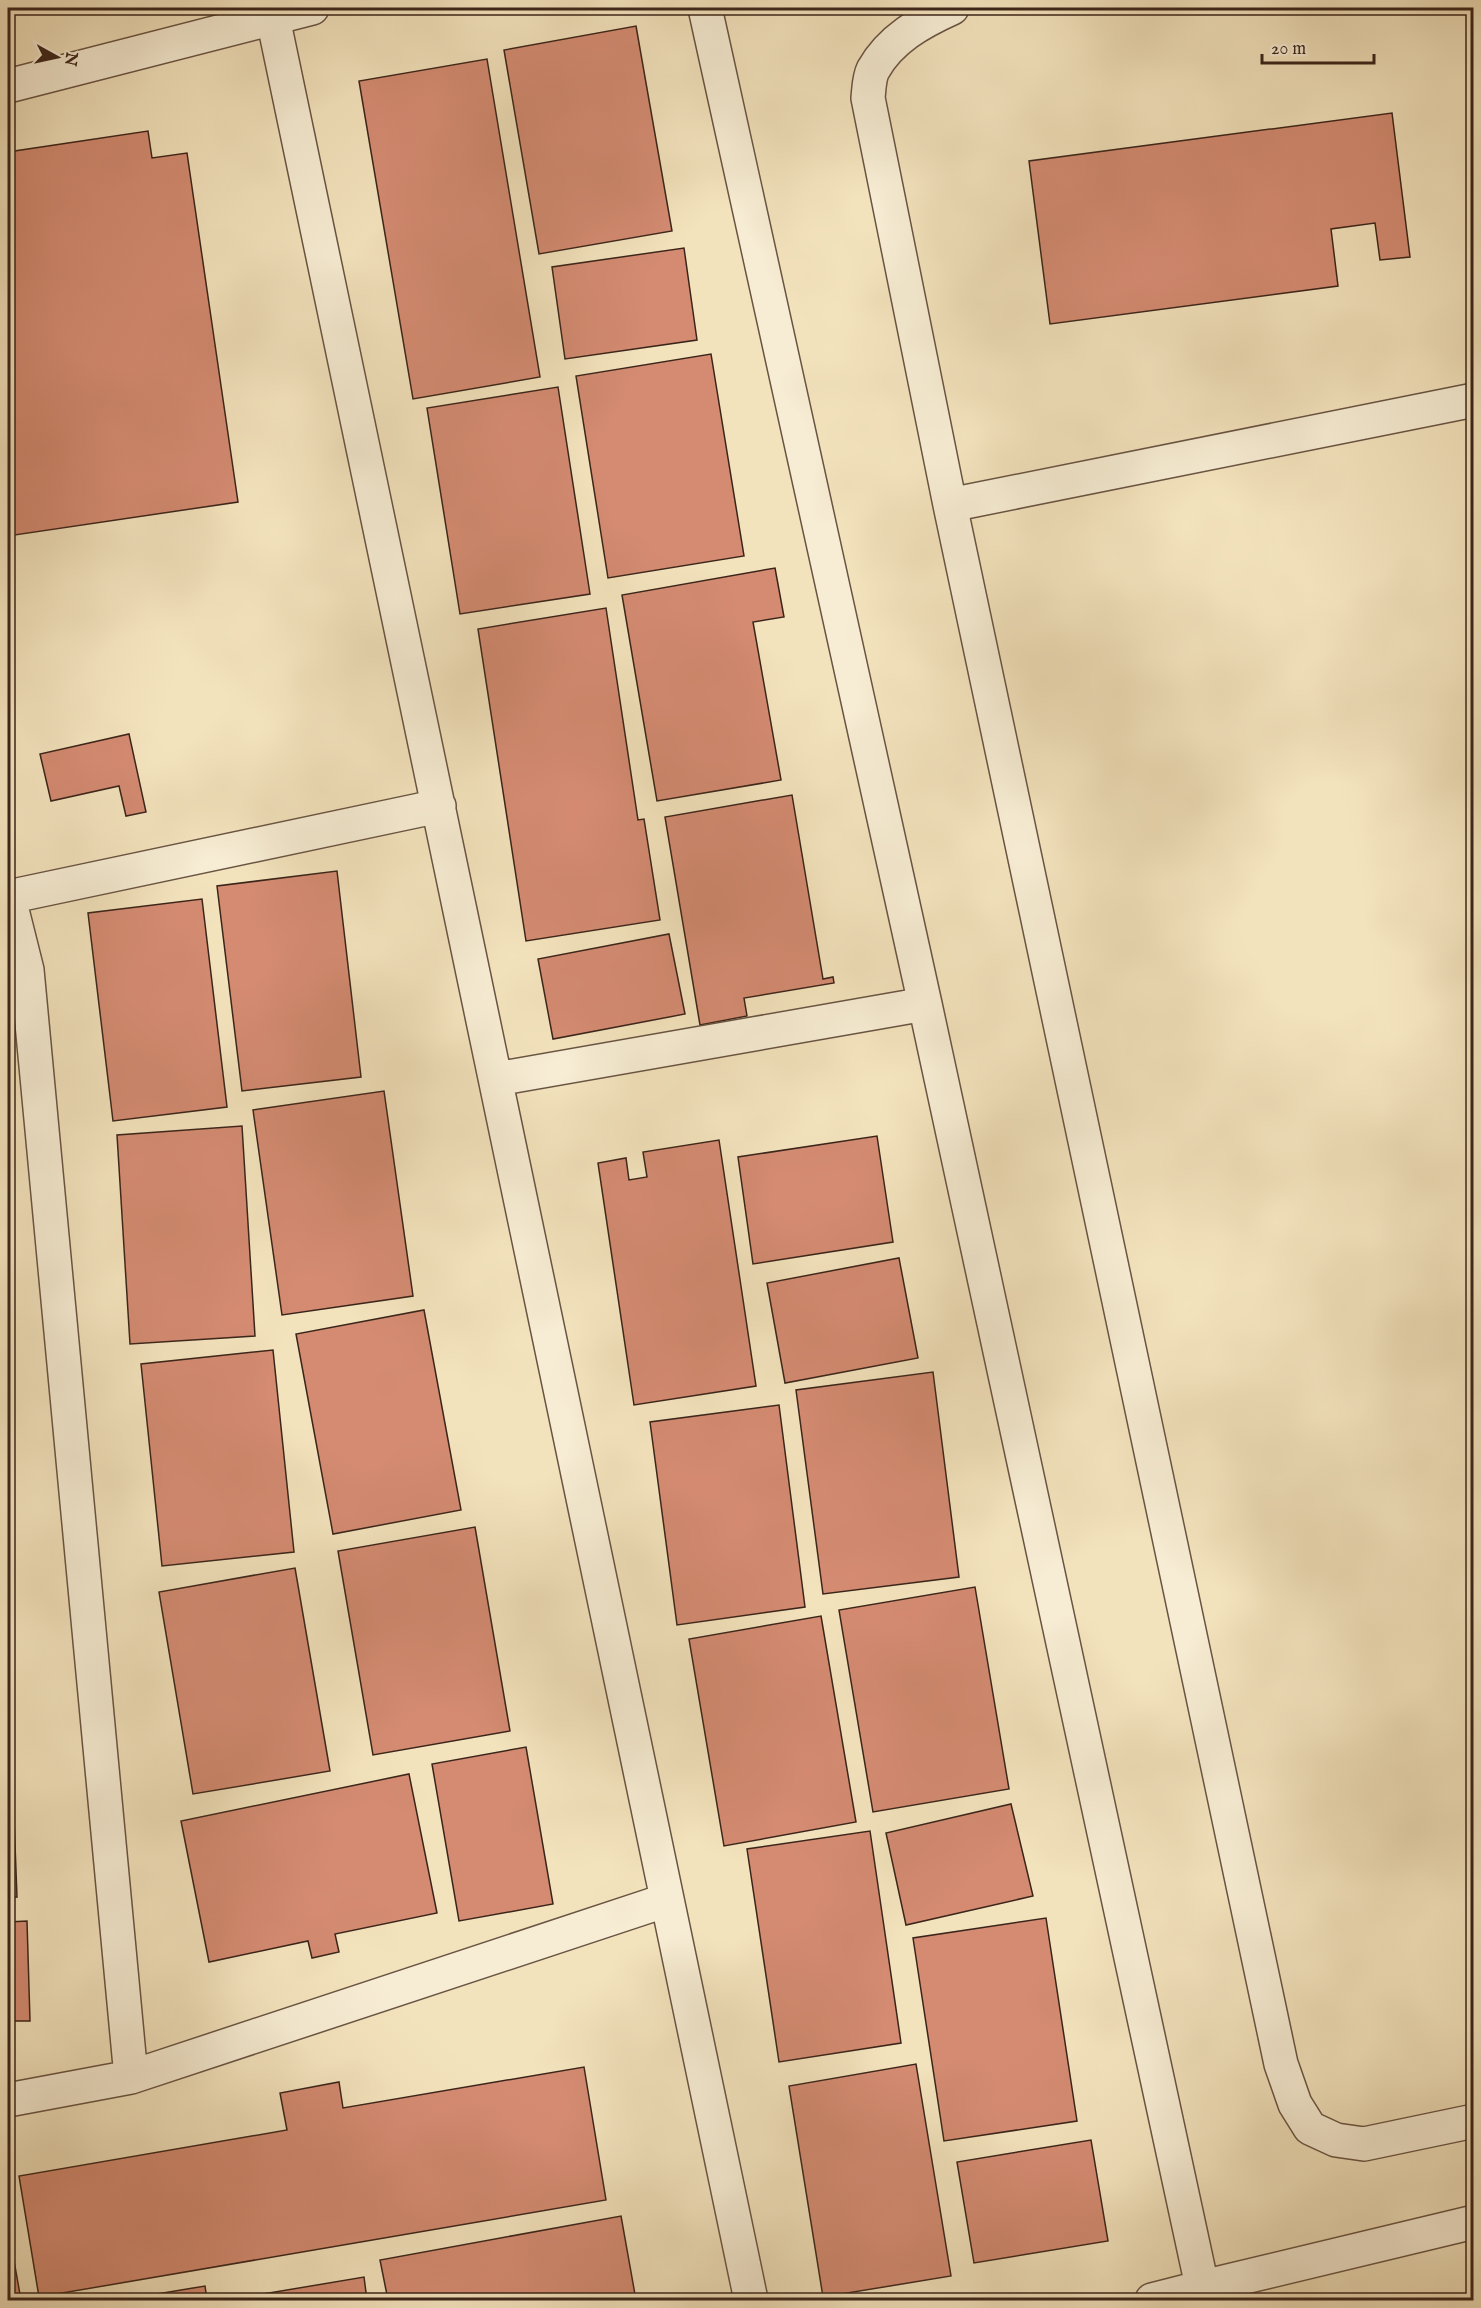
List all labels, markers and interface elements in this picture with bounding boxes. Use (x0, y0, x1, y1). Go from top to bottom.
north arrow (27, 27, 87, 87)
scale bar (1262, 27, 1374, 65)
text: 20 m (1271, 38, 1306, 61)
text: N (59, 50, 81, 67)

